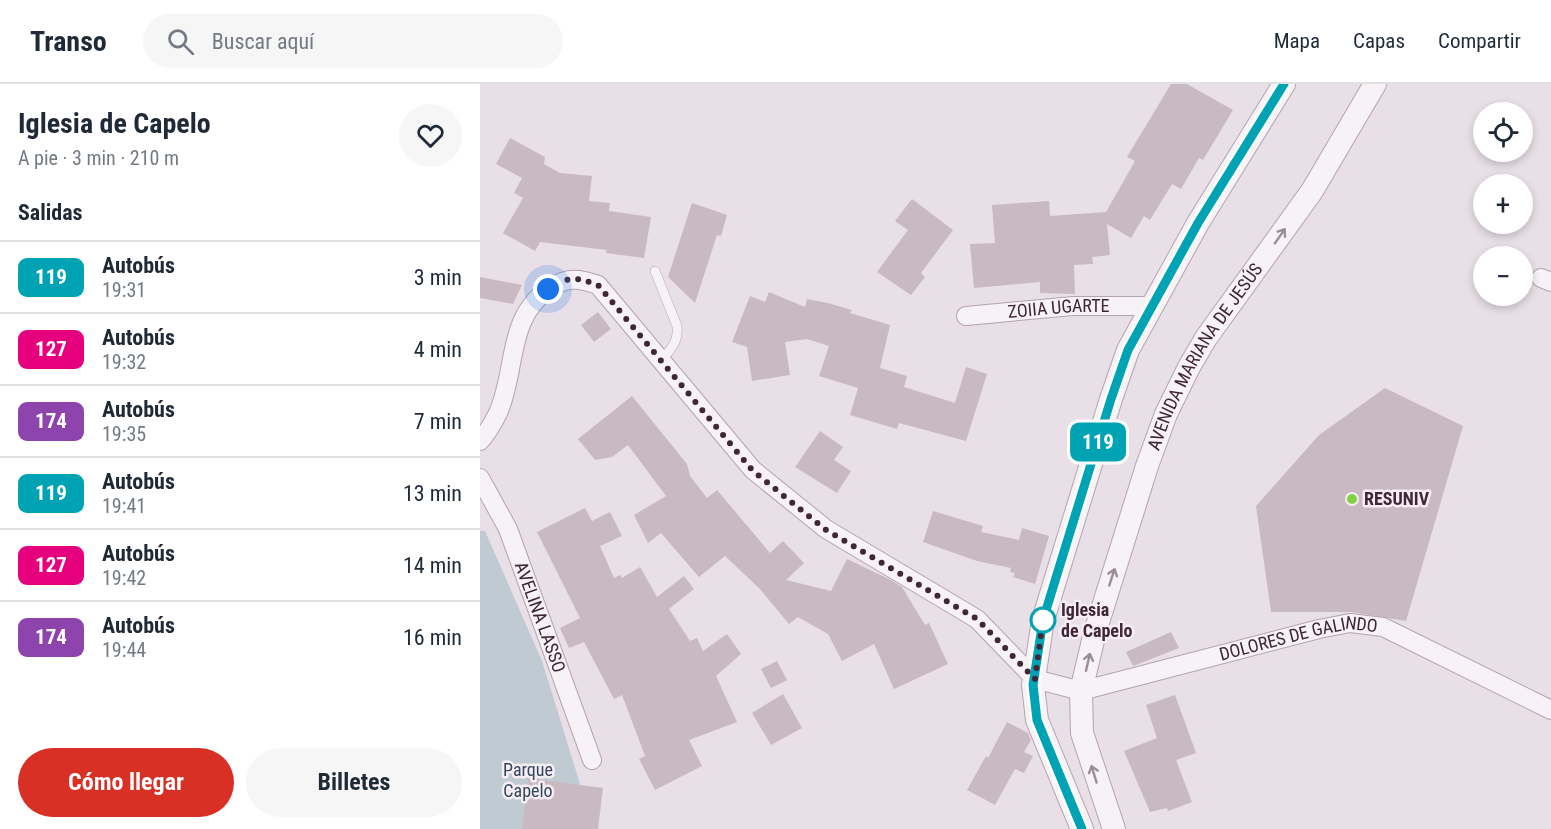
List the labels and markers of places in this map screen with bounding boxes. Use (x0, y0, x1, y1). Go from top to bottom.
place label: RESUNIV (1364, 488, 1430, 509)
marker: RESUNIV (1345, 492, 1359, 506)
place label: Iglesia de Capelo (1061, 599, 1132, 641)
marker: Iglesia de Capelo (1030, 607, 1056, 633)

